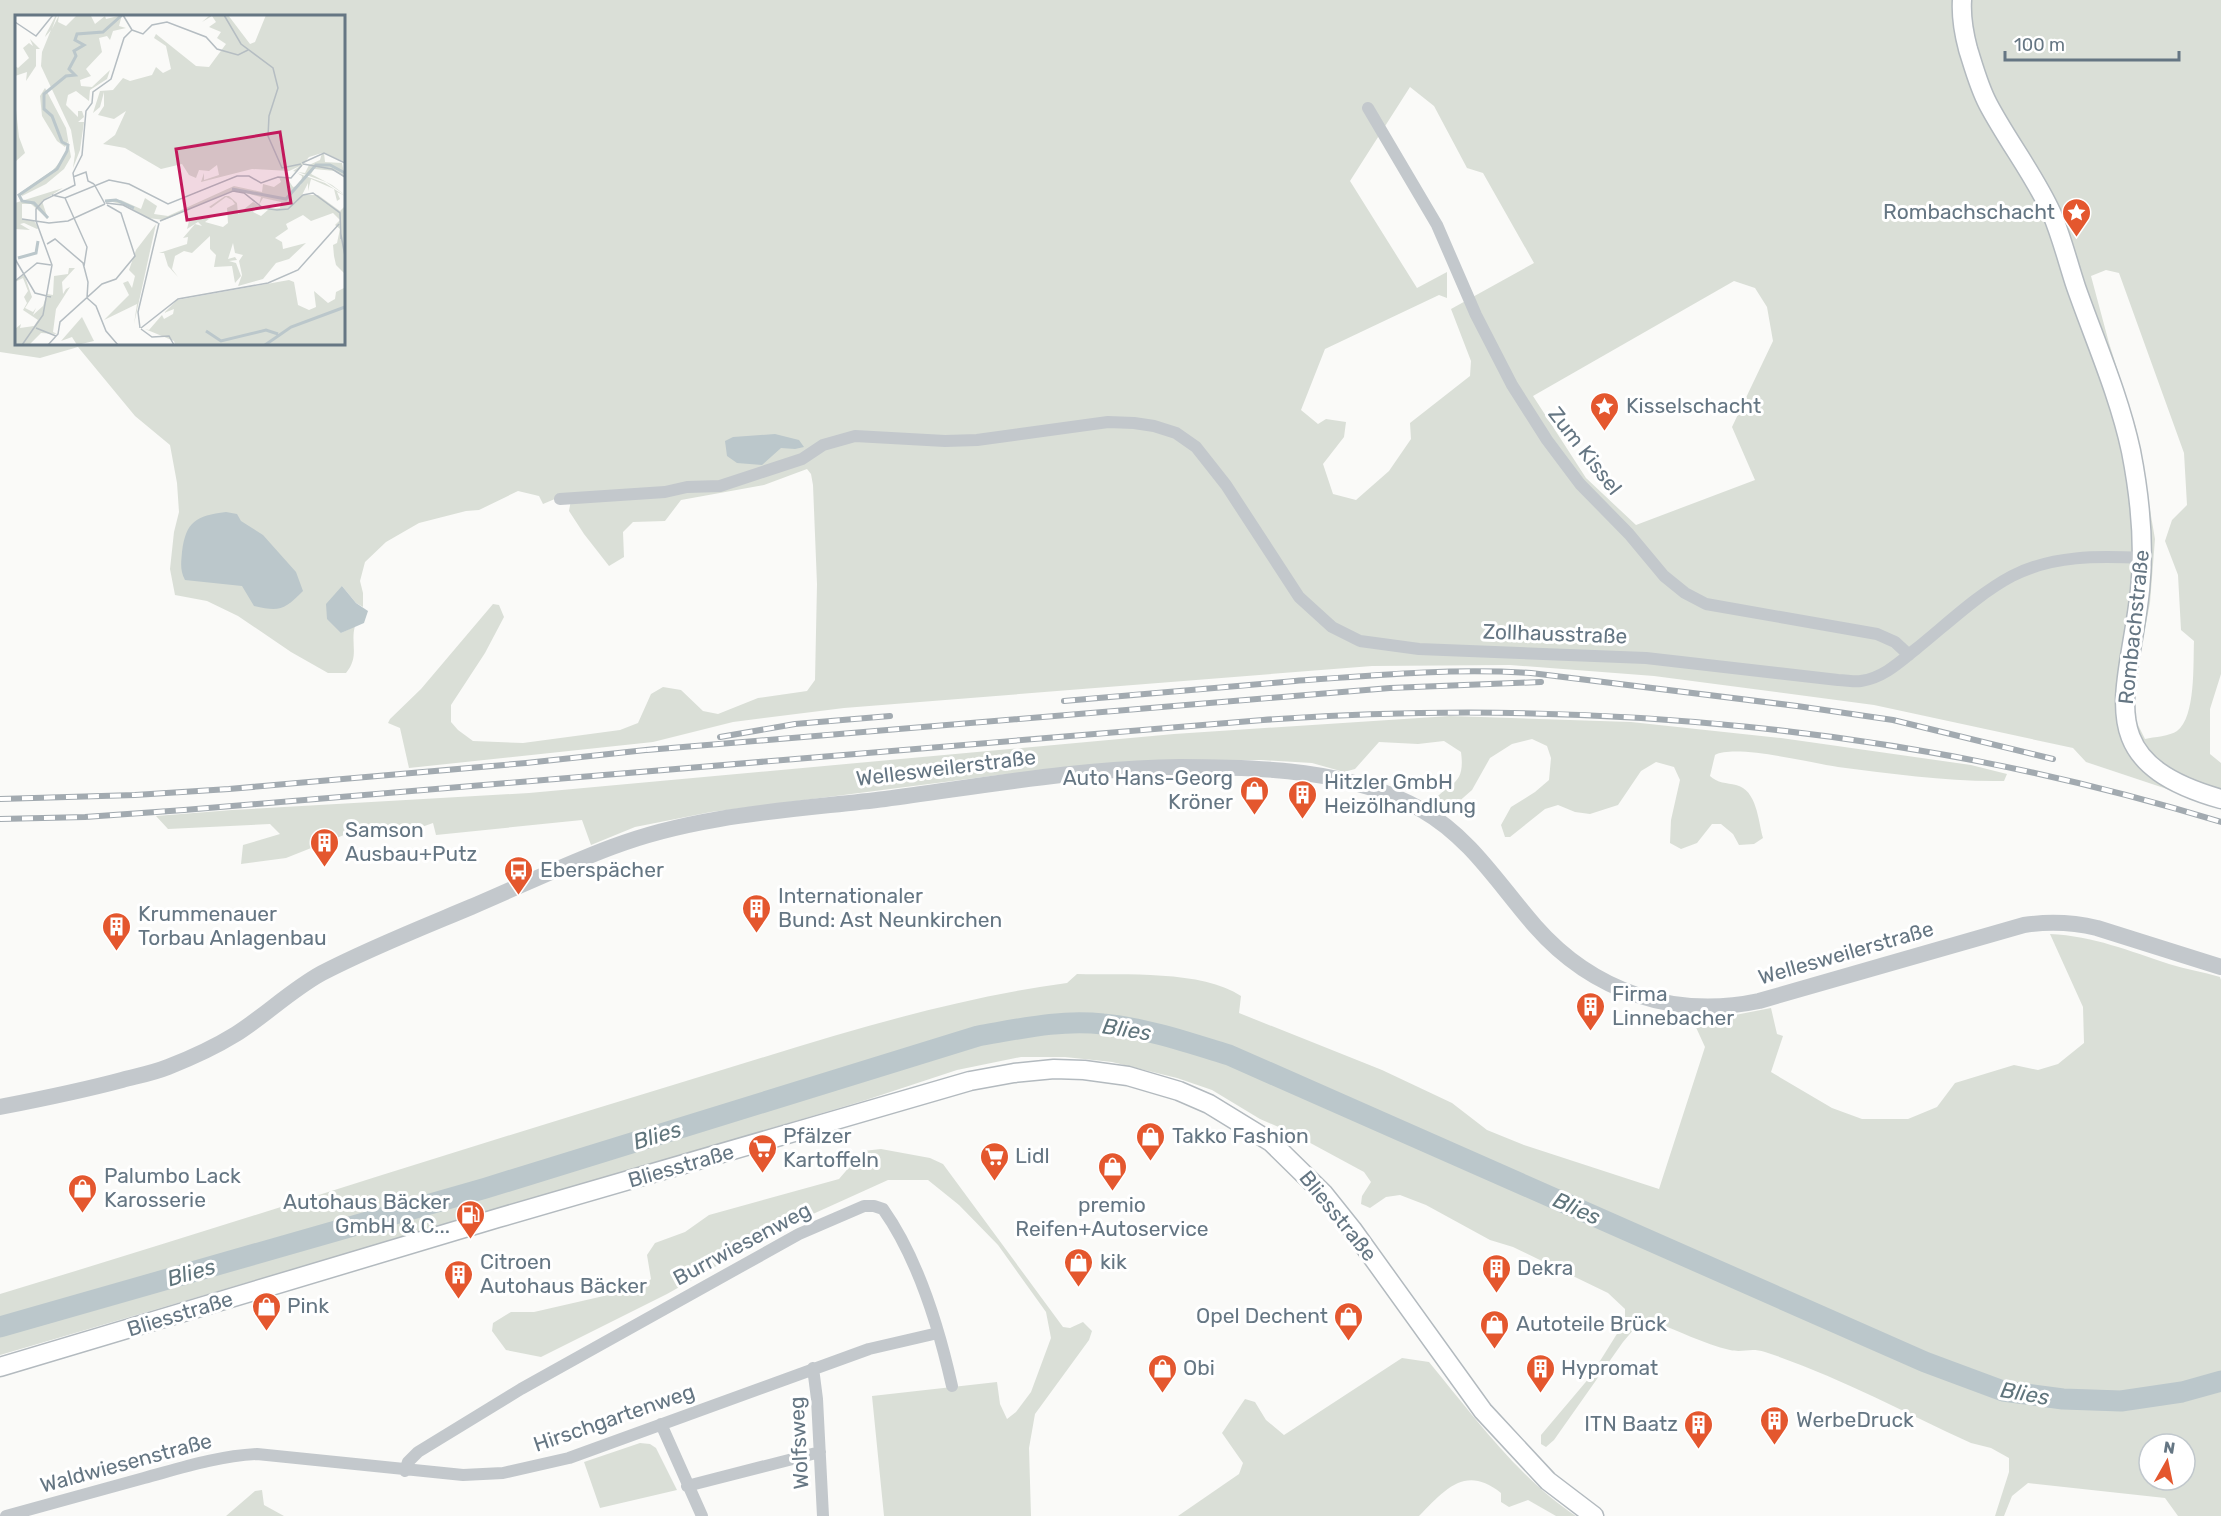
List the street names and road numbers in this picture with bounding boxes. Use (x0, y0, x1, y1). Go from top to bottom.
street label: Zum Kissel (1543, 402, 1627, 500)
street label: Rombachstraße (2113, 548, 2154, 705)
street label: Zollhausstraße (1482, 618, 1628, 649)
street label: Wellesweilerstraße (854, 744, 1037, 791)
street label: Wellesweilerstraße (1755, 916, 1936, 990)
street label: Bliesstraße (625, 1138, 737, 1193)
street label: Bliesstraße (1294, 1165, 1382, 1266)
street label: Burrwiesenweg (669, 1197, 815, 1290)
street label: Bliesstraße (124, 1286, 236, 1341)
street label: Hirschgartenweg (530, 1378, 698, 1457)
street label: Wolfsweg (784, 1396, 813, 1490)
street label: Waldwiesenstraße (37, 1428, 215, 1497)

